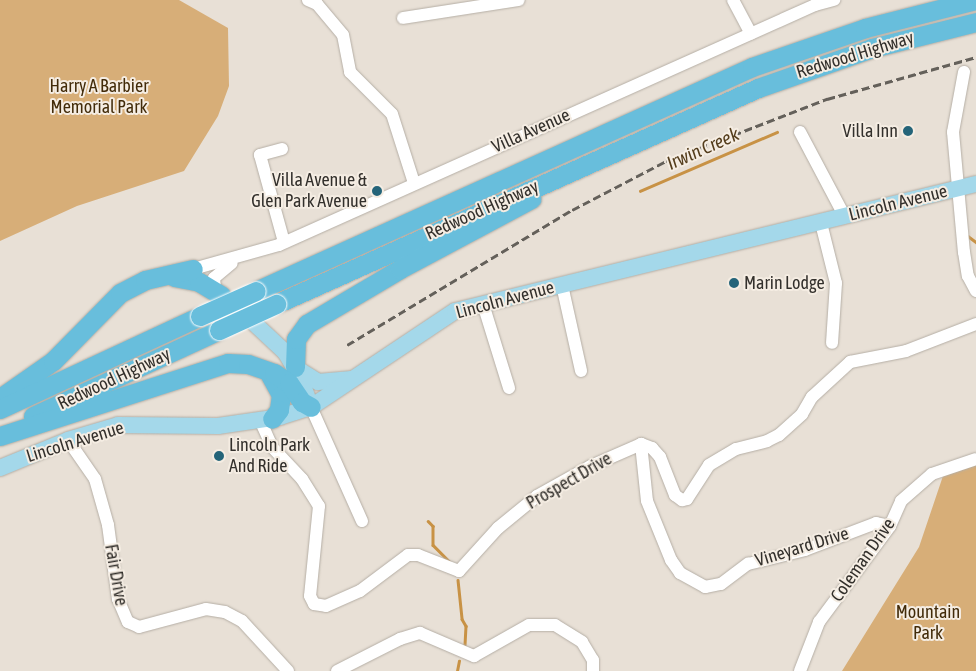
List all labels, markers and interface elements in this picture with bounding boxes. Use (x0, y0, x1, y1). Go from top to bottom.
street label: Redwood Highway (794, 27, 916, 83)
park label: Harry A Barbier Memorial Park (50, 76, 148, 118)
street label: Villa Avenue (489, 104, 573, 158)
place label: Villa Inn (843, 120, 898, 142)
water label: Irwin Creek (663, 123, 743, 175)
marker: Villa Inn (902, 125, 914, 137)
place label: Villa Avenue & Glen Park Avenue (251, 170, 367, 212)
street label: Redwood Highway (422, 175, 542, 245)
street label: Lincoln Avenue (847, 180, 949, 226)
marker: Villa Avenue & Glen Park Avenue (371, 185, 383, 197)
place label: Marin Lodge (744, 272, 825, 294)
street label: Lincoln Avenue (454, 277, 556, 323)
marker: Marin Lodge (728, 277, 740, 289)
street label: Redwood Highway (54, 344, 174, 414)
street label: Lincoln Avenue (24, 417, 126, 467)
place label: Lincoln Park And Ride (229, 435, 310, 478)
street label: Prospect Drive (523, 448, 615, 514)
marker: Lincoln Park And Ride (213, 450, 225, 462)
street label: Coleman Drive (826, 514, 900, 606)
street label: Vineyard Drive (753, 523, 851, 571)
street label: Fair Drive (100, 543, 132, 607)
park label: Mountain Park (896, 602, 960, 644)

